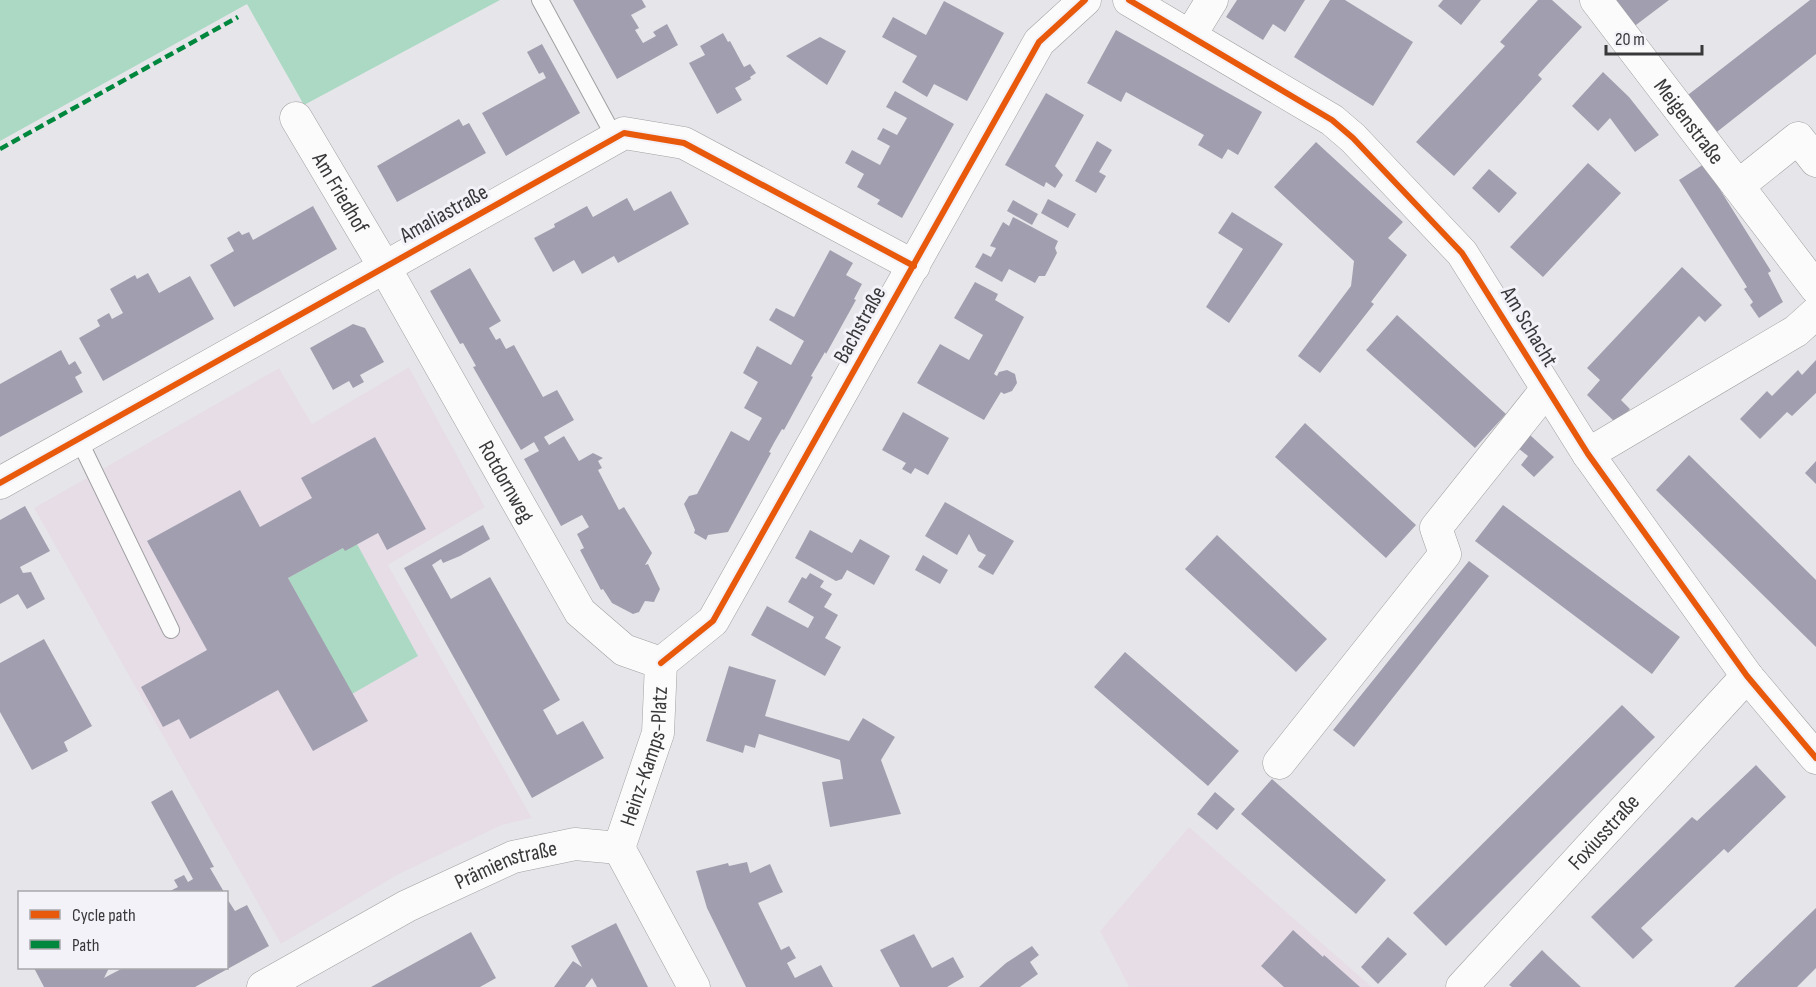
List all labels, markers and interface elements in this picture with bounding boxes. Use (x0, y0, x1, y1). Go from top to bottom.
scale bar (1606, 18, 1702, 56)
text: 20 m (1615, 29, 1645, 50)
street label: Meigenstraße (1648, 74, 1730, 170)
street label: Am Friedhof (306, 147, 375, 239)
street label: Amaliastraße (394, 179, 493, 250)
street label: Am Schacht (1494, 281, 1564, 372)
street label: Bachstraße (828, 282, 892, 368)
street label: Rotdornweg (472, 436, 540, 527)
street label: Heinz-Kamps-Platz (614, 686, 673, 829)
street label: Foxiusstraße (1562, 789, 1645, 876)
street label: Prämienstraße (450, 835, 560, 896)
legend (18, 891, 228, 969)
text: Cycle path (72, 905, 136, 926)
text: Path (72, 935, 100, 956)

